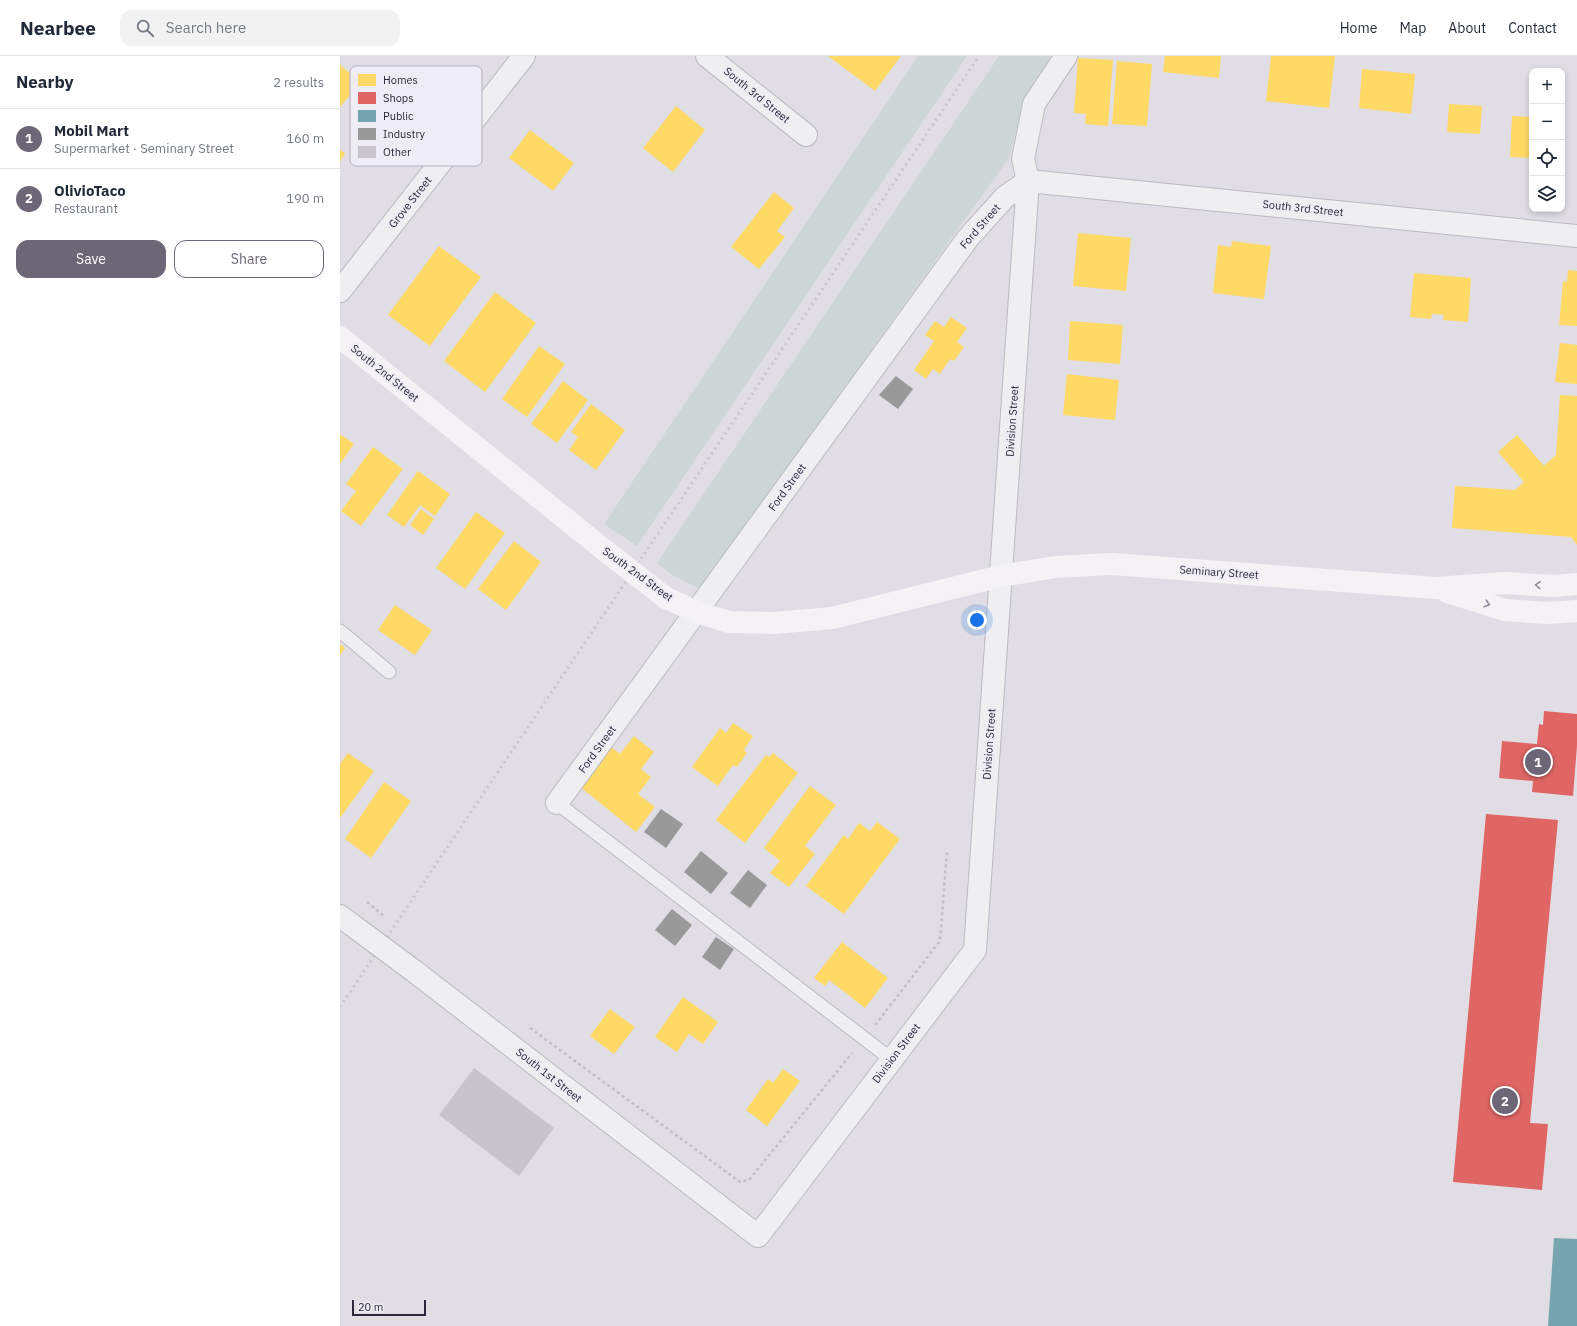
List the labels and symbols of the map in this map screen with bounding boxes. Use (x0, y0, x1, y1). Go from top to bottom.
street label: South 3rd Street (721, 64, 793, 126)
legend (350, 66, 482, 166)
text: Homes (383, 73, 418, 87)
text: Shops (383, 91, 414, 105)
text: Public (383, 109, 414, 123)
text: Industry (383, 127, 426, 141)
text: Other (383, 145, 411, 159)
street label: Grove Street (385, 173, 435, 231)
street label: South 3rd Street (1262, 197, 1344, 219)
street label: Ford Street (957, 200, 1003, 251)
street label: South 2nd Street (348, 341, 422, 405)
street label: Division Street (1003, 385, 1021, 457)
street label: Ford Street (765, 460, 809, 513)
street label: South 2nd Street (600, 544, 676, 604)
street label: Seminary Street (1179, 562, 1259, 582)
one-way arrow (1535, 581, 1541, 590)
one-way arrow (1483, 599, 1490, 608)
your location (967, 610, 987, 630)
street label: Division Street (980, 708, 998, 780)
street label: Ford Street (575, 722, 619, 775)
pin: 1 (1525, 747, 1551, 777)
street label: Division Street (869, 1020, 923, 1086)
street label: South 1st Street (513, 1045, 585, 1105)
pin: 2 (1492, 1086, 1518, 1116)
scale bar (352, 1298, 426, 1317)

